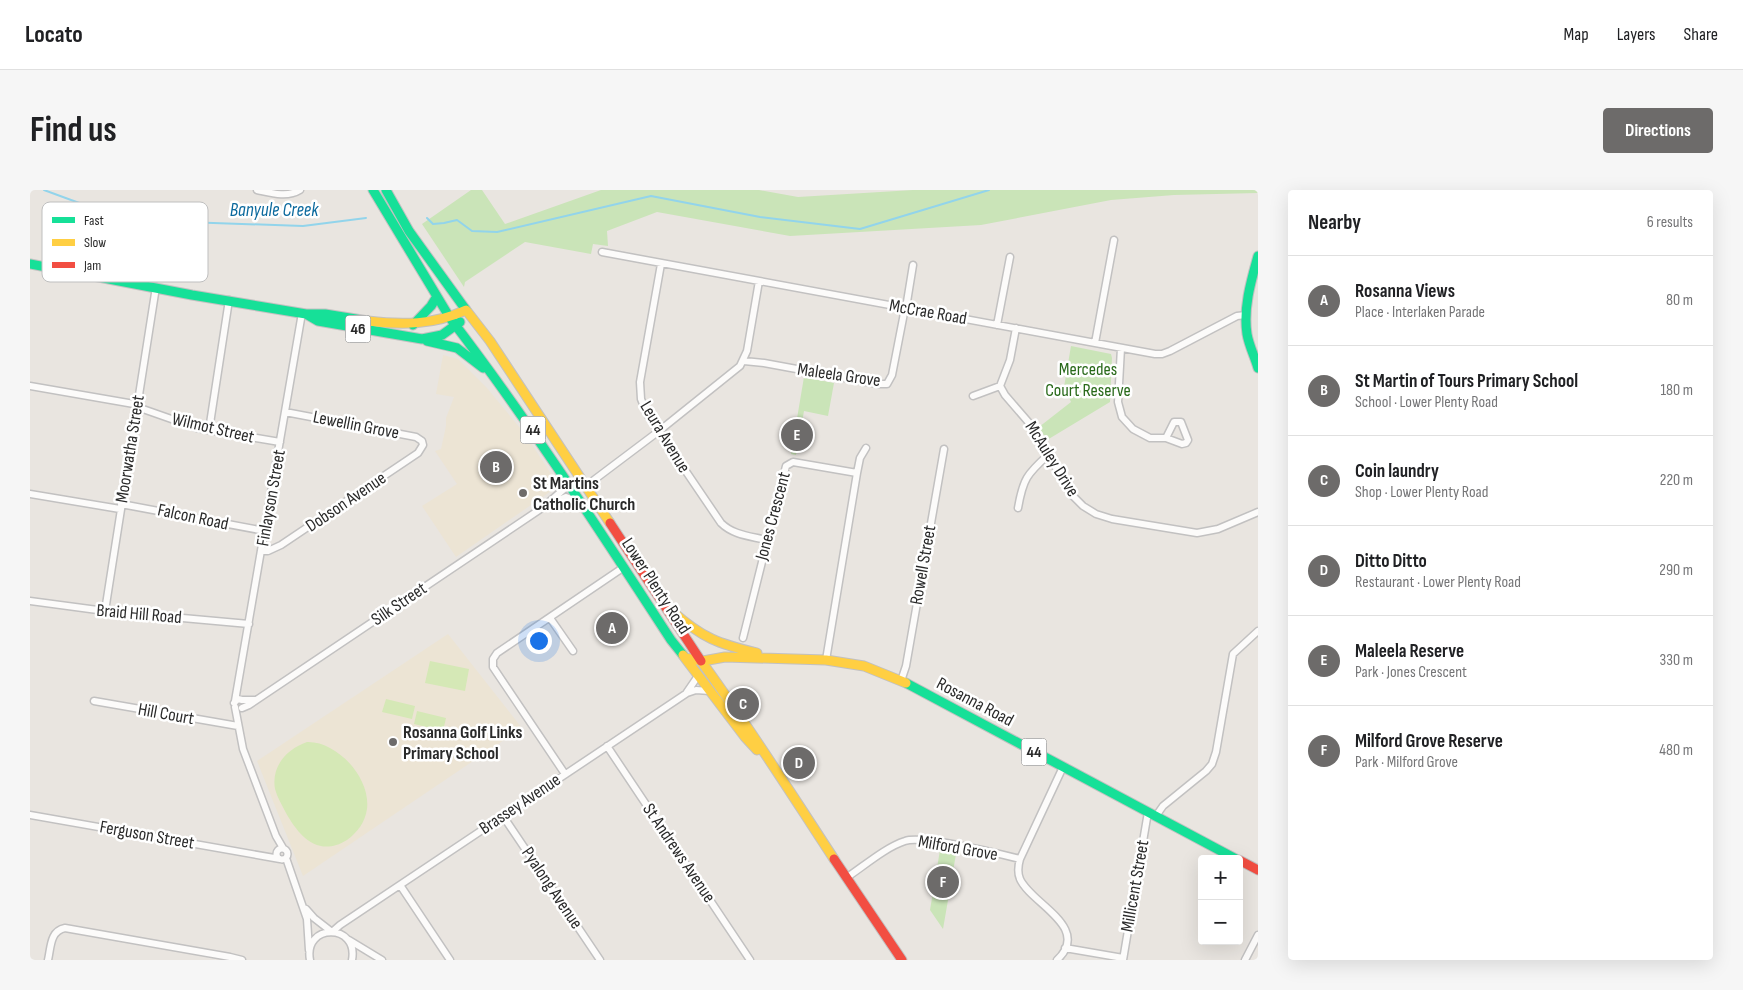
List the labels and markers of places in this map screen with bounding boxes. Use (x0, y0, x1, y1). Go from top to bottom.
pin: E (781, 416, 813, 454)
pin: B (480, 448, 512, 486)
place label: St Martins Catholic Church (533, 473, 635, 515)
marker: St Martins Catholic Church (517, 487, 529, 499)
pin: A (596, 609, 628, 647)
pin: C (727, 685, 759, 723)
place label: Rosanna Golf Links Primary School (403, 722, 522, 764)
marker: Rosanna Golf Links Primary School (387, 736, 399, 748)
pin: D (783, 744, 815, 782)
pin: F (927, 863, 959, 901)

